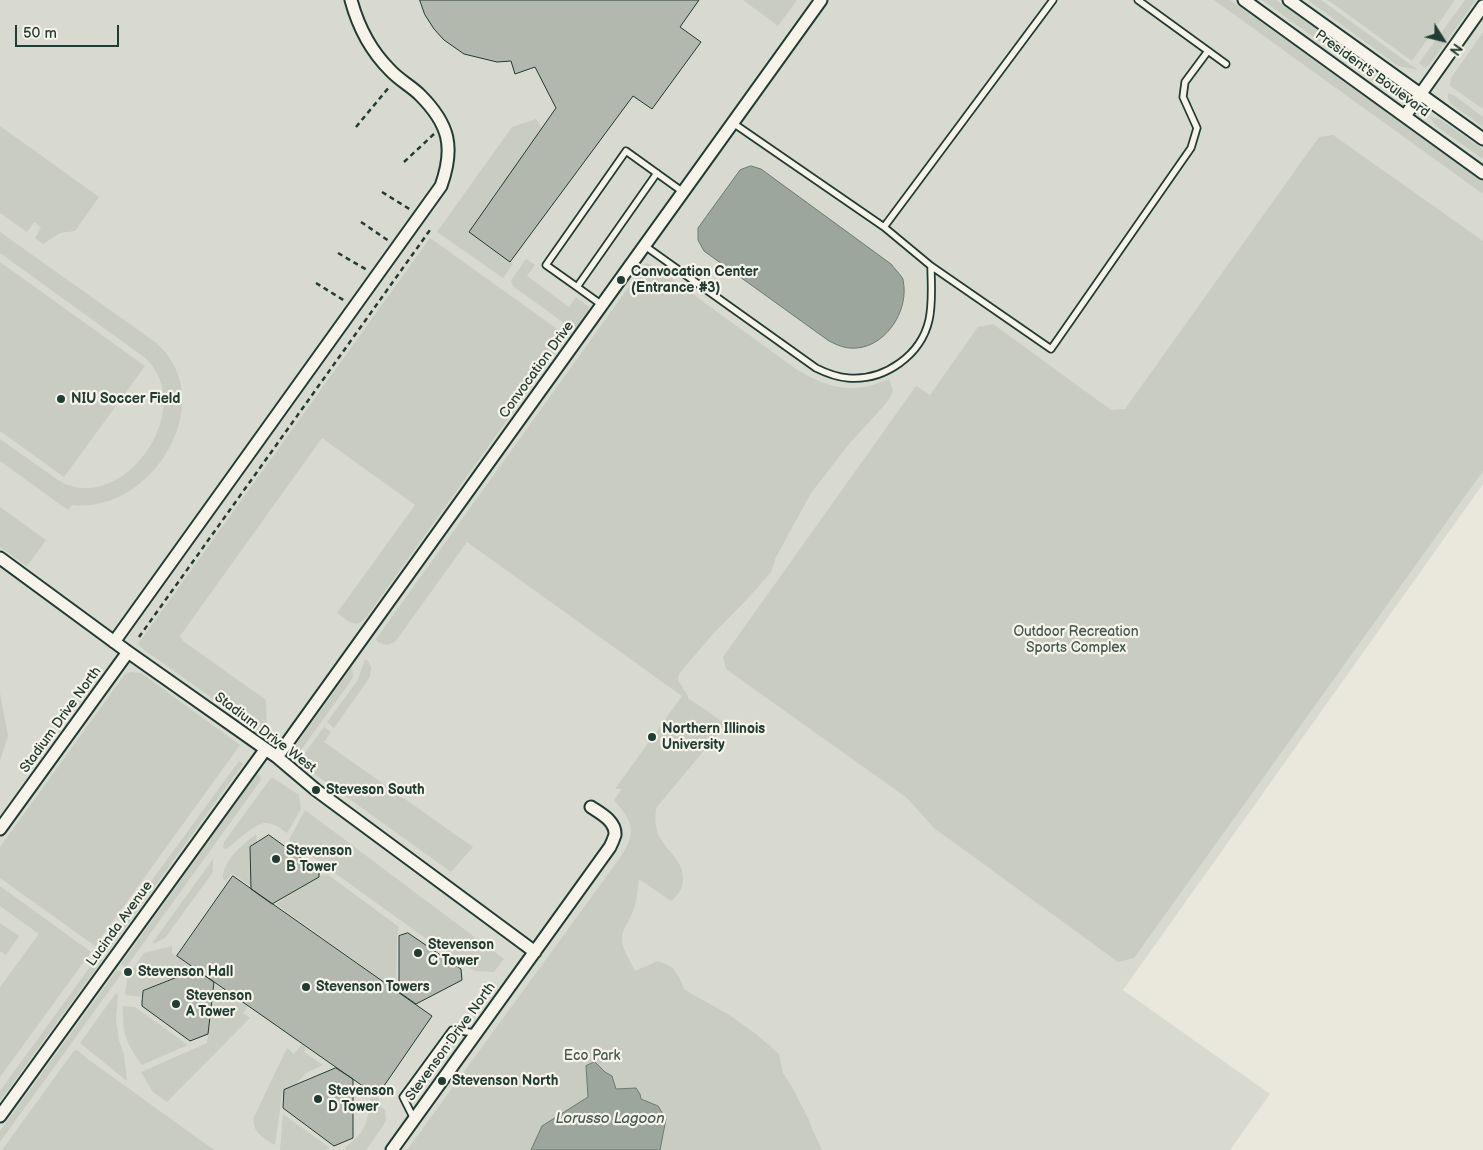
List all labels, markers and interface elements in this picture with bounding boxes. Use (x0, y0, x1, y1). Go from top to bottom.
scale bar (18, 15, 121, 47)
north arrow (1418, 15, 1468, 65)
text: 50 m (23, 24, 57, 43)
street label: President's Boulevard (1312, 27, 1432, 121)
text: N (1446, 40, 1466, 58)
place label: Convocation Center (Entrance #3) (631, 264, 758, 296)
marker: Convocation Center (Entrance #3) (615, 274, 627, 286)
street label: Convocation Drive (496, 318, 578, 422)
place label: NIU Soccer Field (71, 391, 180, 407)
marker: NIU Soccer Field (55, 393, 67, 405)
park label: Outdoor Recreation Sports Complex (1013, 624, 1139, 656)
street label: Stadium Drive North (17, 664, 105, 776)
street label: Stadium Drive West (211, 689, 319, 777)
place label: Northern Illinois University (662, 721, 765, 754)
marker: Northern Illinois University (646, 731, 658, 743)
place label: Steveson South (326, 782, 425, 798)
marker: Steveson South (310, 784, 322, 796)
place label: Stevenson B Tower (286, 843, 352, 876)
marker: Stevenson B Tower (270, 853, 282, 865)
street label: Lucinda Avenue (83, 878, 157, 970)
place label: Stevenson C Tower (428, 937, 494, 970)
marker: Stevenson C Tower (412, 947, 424, 959)
place label: Stevenson Hall (138, 964, 233, 980)
marker: Stevenson Hall (122, 966, 134, 978)
place label: Stevenson Towers (316, 979, 430, 995)
street label: Stevenson Drive North (402, 979, 500, 1105)
marker: Stevenson Towers (300, 981, 312, 993)
place label: Stevenson A Tower (186, 988, 252, 1020)
marker: Stevenson A Tower (170, 998, 182, 1010)
park label: Eco Park (564, 1048, 620, 1064)
place label: Stevenson North (452, 1073, 558, 1089)
marker: Stevenson North (436, 1075, 448, 1087)
place label: Stevenson D Tower (328, 1083, 394, 1116)
marker: Stevenson D Tower (312, 1093, 324, 1105)
water label: Lorusso Lagoon (555, 1110, 665, 1128)

